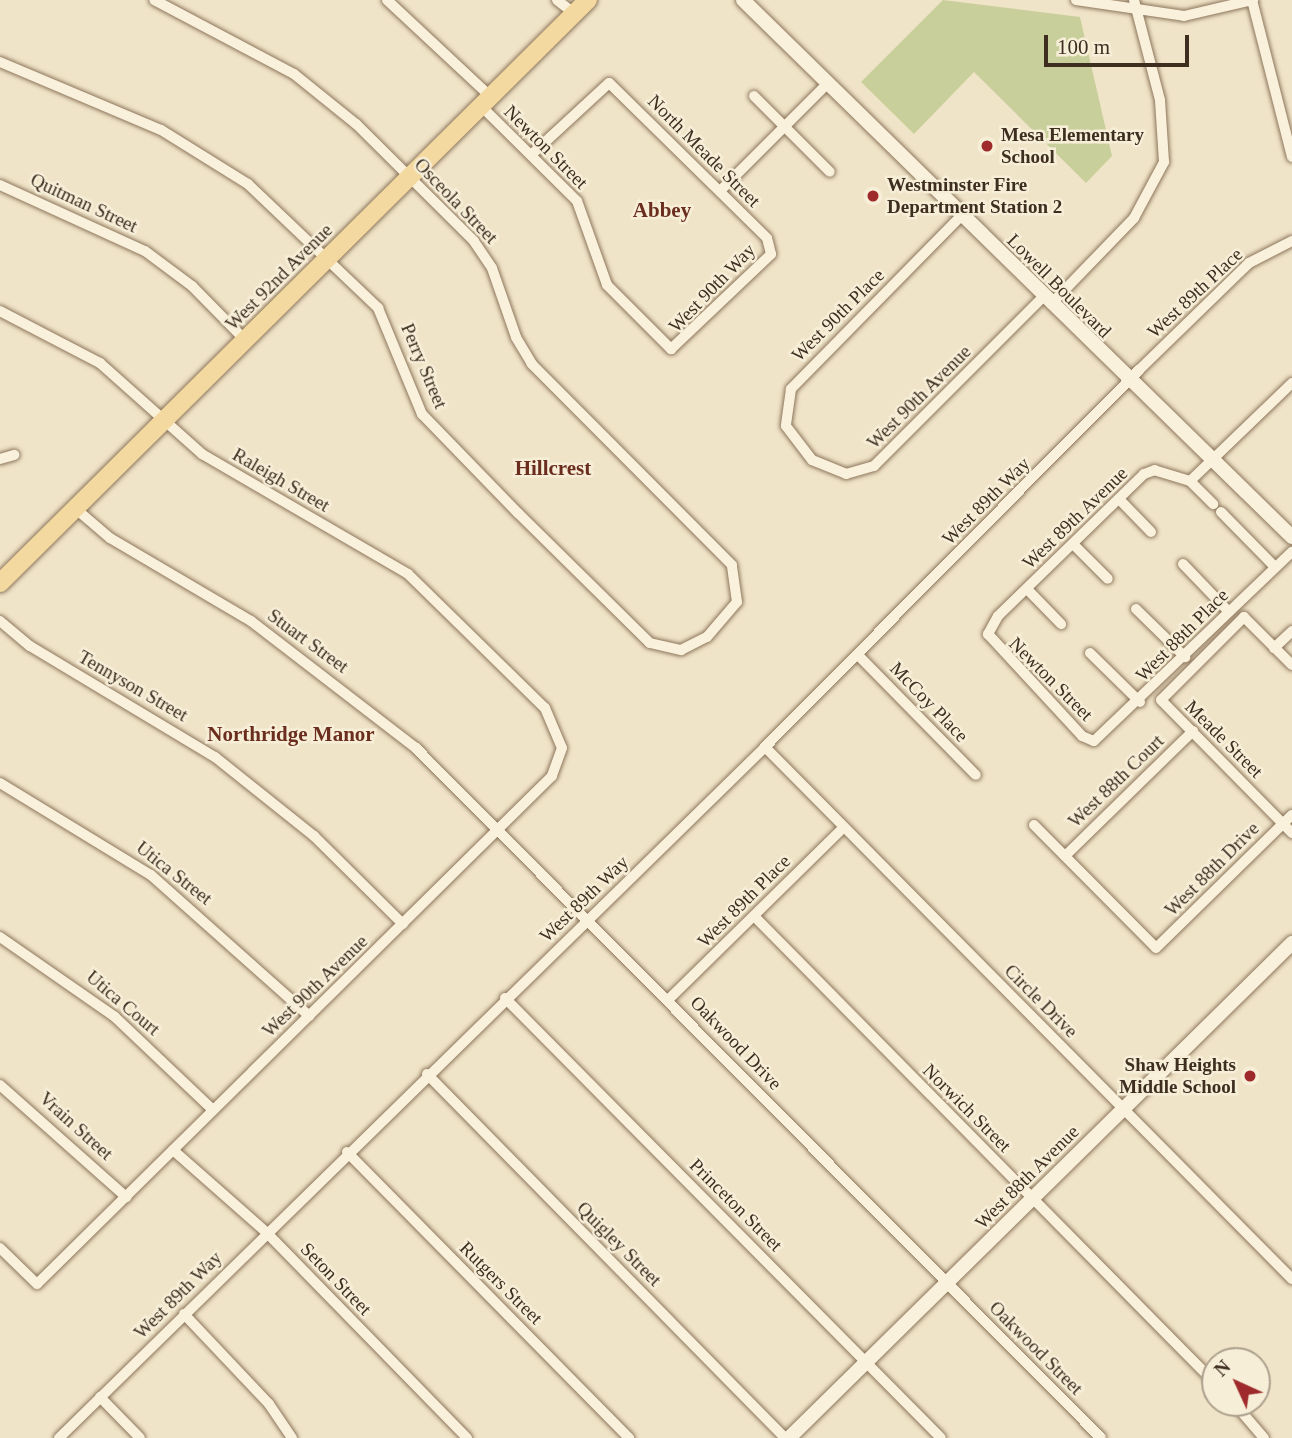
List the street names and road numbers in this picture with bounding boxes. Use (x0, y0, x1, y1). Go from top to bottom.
street label: North Meade Street (643, 90, 765, 212)
street label: Newton Street (499, 100, 593, 194)
street label: Osceola Street (410, 153, 502, 249)
street label: Quitman Street (27, 168, 141, 238)
street label: West 92nd Avenue (220, 218, 338, 336)
street label: Lowell Boulevard (1002, 229, 1116, 343)
street label: West 90th Way (664, 239, 760, 337)
street label: West 89th Place (1143, 243, 1247, 343)
street label: West 90th Place (787, 264, 889, 366)
street label: Perry Street (396, 320, 452, 412)
street label: West 90th Avenue (862, 340, 976, 454)
street label: Raleigh Street (228, 443, 334, 517)
street label: West 89th Way (937, 452, 1035, 550)
street label: West 89th Avenue (1017, 462, 1133, 574)
street label: West 88th Place (1131, 584, 1233, 686)
street label: Stuart Street (263, 604, 353, 678)
street label: Newton Street (1004, 632, 1098, 726)
street label: Tennyson Street (74, 645, 192, 727)
street label: McCoy Place (885, 657, 973, 747)
street label: Meade Street (1180, 695, 1268, 783)
street label: West 88th Court (1063, 730, 1169, 832)
street label: West 88th Drive (1160, 817, 1264, 921)
street label: Utica Street (131, 836, 217, 910)
street label: West 89th Place (693, 850, 795, 952)
street label: West 89th Way (535, 851, 633, 947)
street label: West 90th Avenue (257, 930, 373, 1042)
street label: Circle Drive (1000, 960, 1082, 1042)
street label: Utica Court (82, 966, 164, 1040)
street label: Oakwood Drive (685, 991, 787, 1095)
street label: Norwich Street (918, 1059, 1016, 1157)
street label: Vrain Street (34, 1087, 118, 1165)
street label: West 88th Avenue (970, 1120, 1084, 1234)
street label: Princeton Street (685, 1154, 787, 1256)
street label: Quigley Street (572, 1197, 666, 1291)
street label: Rutgers Street (455, 1237, 547, 1329)
street label: Seton Street (296, 1238, 376, 1320)
street label: West 89th Way (129, 1246, 227, 1344)
street label: Oakwood Street (984, 1296, 1088, 1400)

